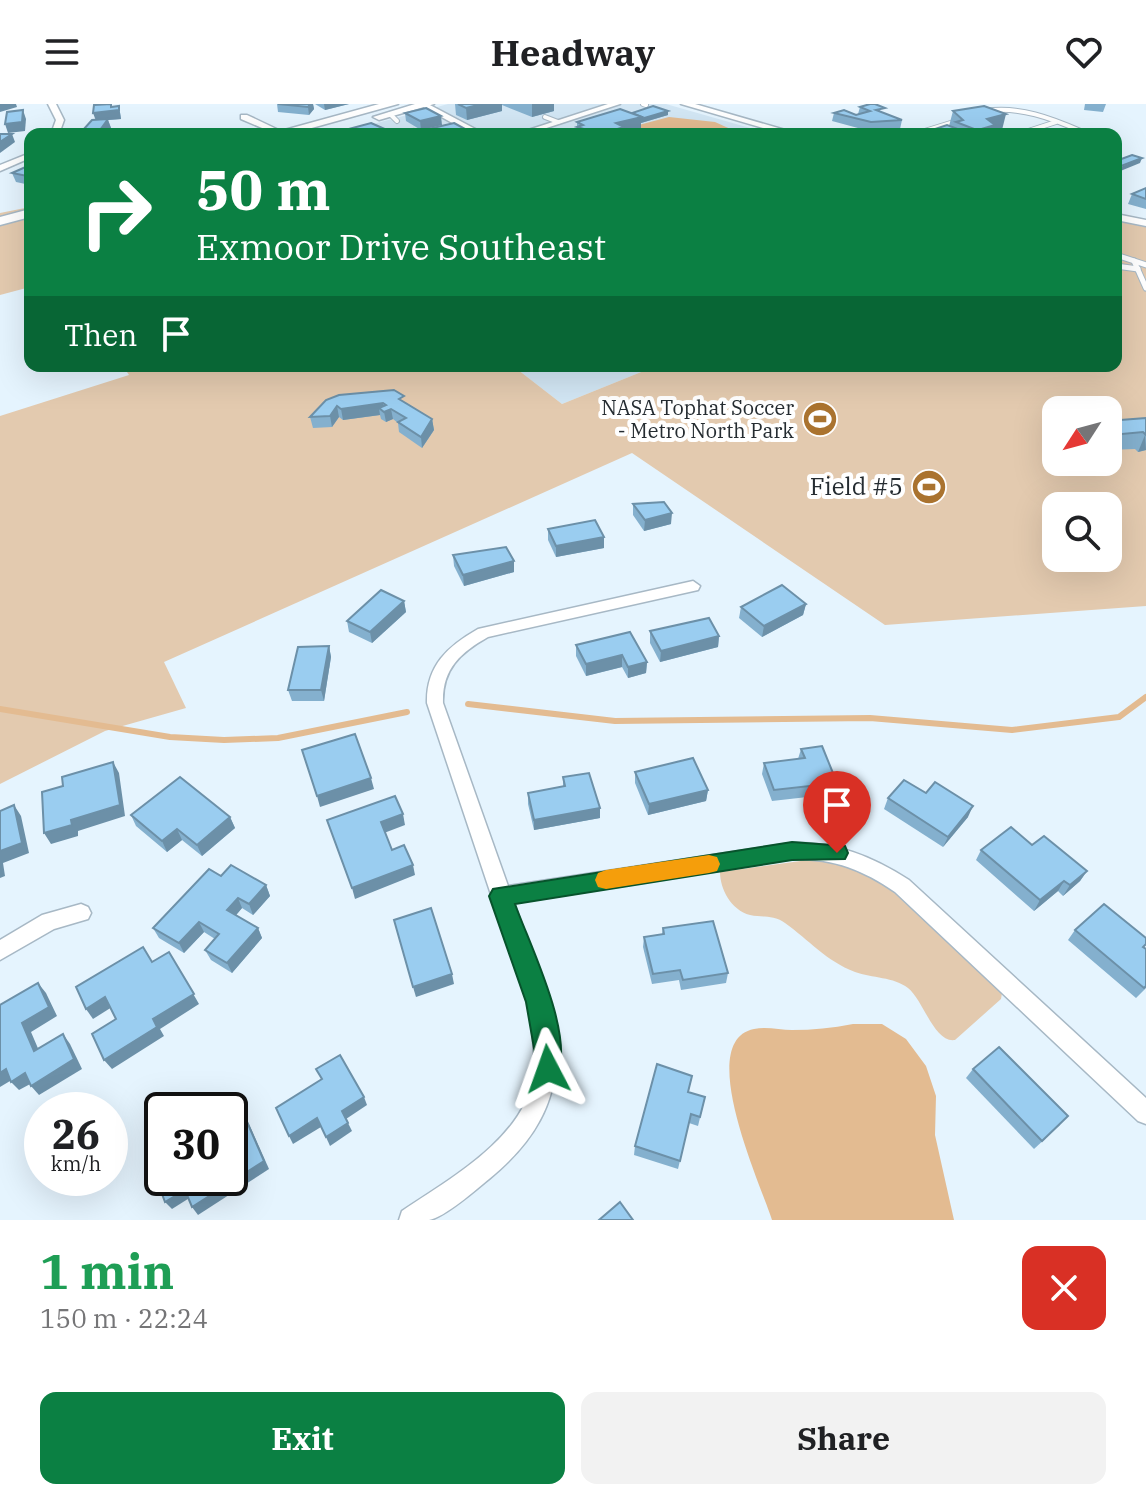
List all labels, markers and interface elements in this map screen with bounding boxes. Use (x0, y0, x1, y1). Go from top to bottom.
text: Headway (491, 29, 655, 76)
icon: menu (40, 30, 84, 74)
icon: heart (1062, 30, 1106, 74)
text: 50 m (196, 153, 331, 225)
icon: right (64, 160, 168, 264)
text: Exmoor Drive Southeast (196, 223, 606, 270)
icon: arrive (154, 312, 198, 356)
text: Then (64, 315, 138, 354)
place label: NASA Tophat Soccer - Metro North Park (601, 394, 794, 444)
north arrow (1042, 396, 1122, 476)
map controls (1042, 396, 1122, 572)
sports icon: NASA Tophat Soccer - Metro North Park (801, 400, 839, 438)
sports icon: Field #5 (910, 468, 948, 506)
place label: Field #5 (810, 470, 903, 502)
button: search (1042, 492, 1122, 572)
pin (803, 771, 871, 853)
icon: arrive (815, 783, 859, 827)
position arrow (506, 1027, 590, 1111)
speed limit sign: 30 (144, 1092, 248, 1196)
text: 26 (52, 1108, 100, 1160)
text: km/h (51, 1150, 101, 1177)
text: 1 min (40, 1240, 174, 1302)
button: close (1022, 1246, 1106, 1330)
text: 150 m · 22:24 (40, 1301, 208, 1335)
button: Exit (40, 1392, 565, 1484)
button: Share (581, 1392, 1106, 1484)

